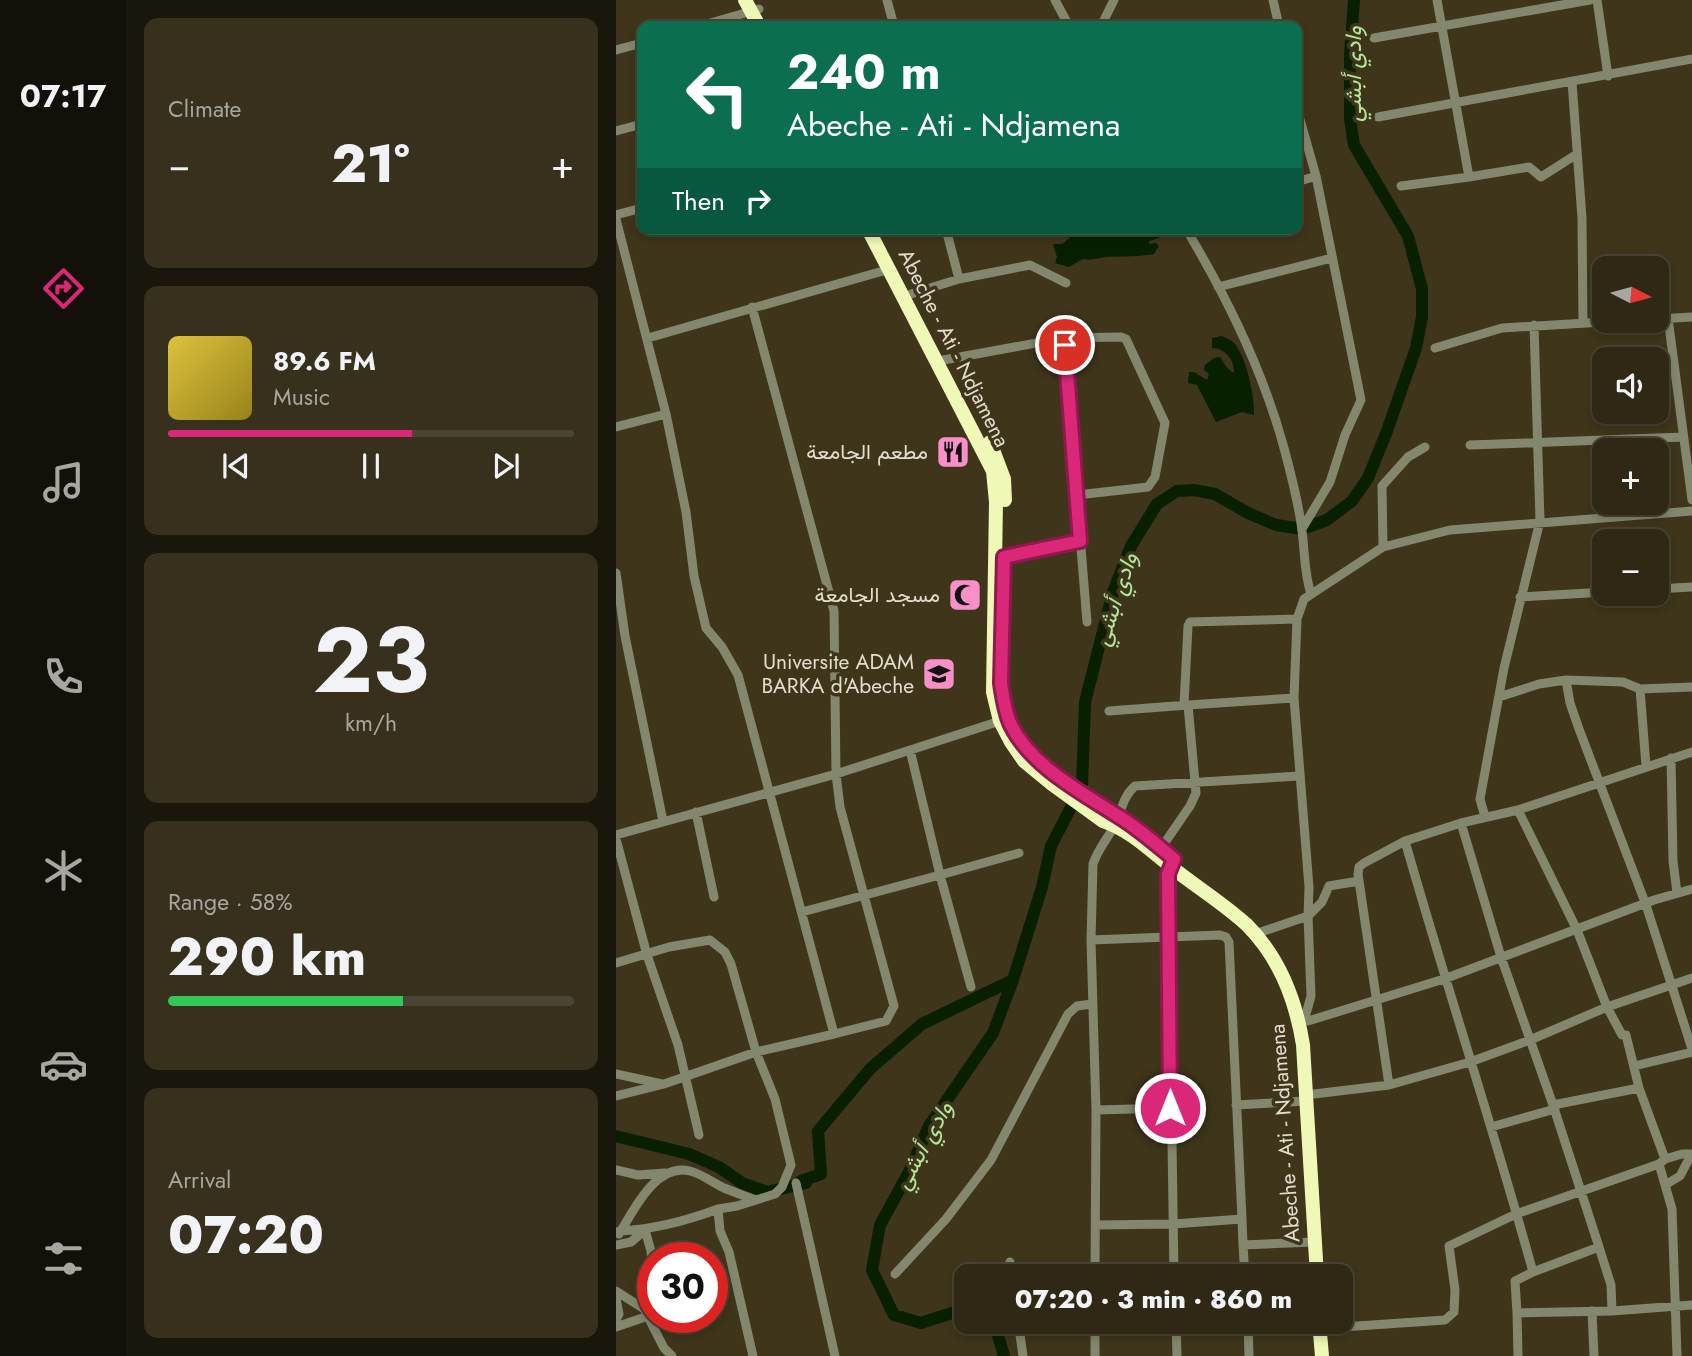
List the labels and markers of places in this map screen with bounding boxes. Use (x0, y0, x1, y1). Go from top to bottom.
pin (1035, 315, 1095, 375)
restaurant icon: مطعم الجامعة (934, 433, 972, 471)
place label: مطعم الجامعة (806, 437, 928, 467)
mosque icon: مسجد الجامعة (946, 576, 984, 614)
place label: مسجد الجامعة (814, 580, 940, 610)
place label: Universite ADAM BARKA d'Abeche (762, 647, 914, 701)
school or university icon: Universite ADAM BARKA d'Abeche (920, 655, 958, 693)

